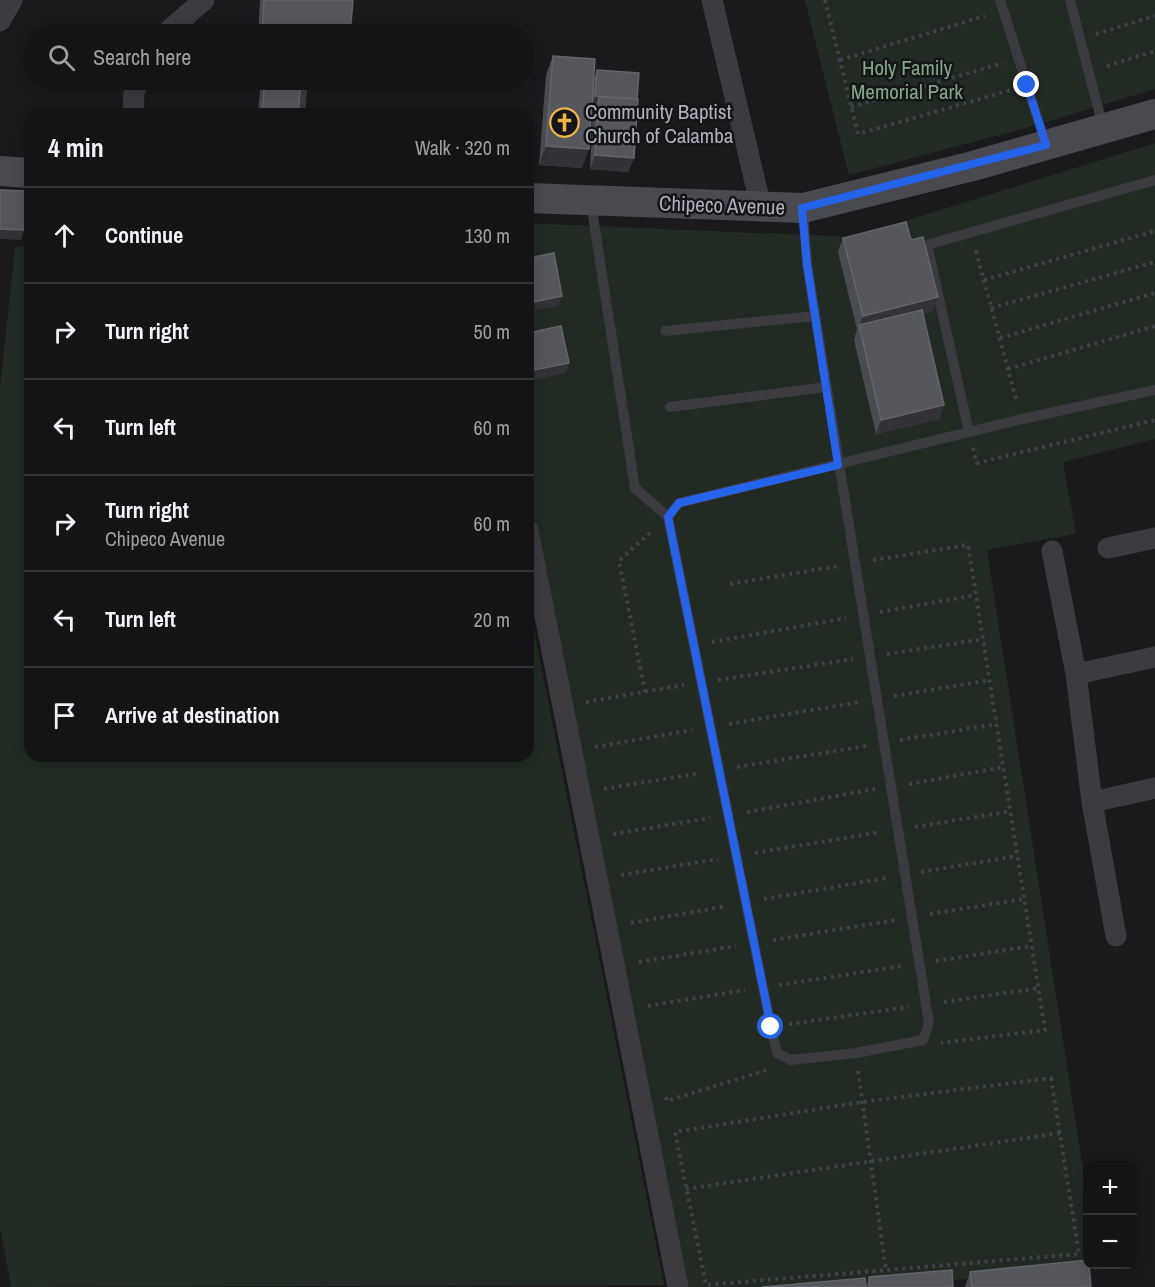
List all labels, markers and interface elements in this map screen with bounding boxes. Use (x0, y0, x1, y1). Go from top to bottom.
search box (24, 24, 534, 90)
icon: search (45, 41, 78, 74)
text: Search here (93, 42, 191, 72)
park label: Holy Family Memorial Park (851, 53, 963, 106)
route end (1013, 71, 1039, 97)
place label: Community Baptist Church of Calamba (585, 97, 734, 150)
church icon: Community Baptist Church of Calamba (548, 107, 580, 139)
text: 4 min (48, 130, 104, 165)
text: Walk · 320 m (415, 134, 510, 161)
street label: Chipeco Avenue (658, 188, 786, 222)
icon: ahead (48, 219, 81, 252)
text: Continue (105, 220, 183, 250)
text: 130 m (464, 222, 510, 249)
icon: right (48, 315, 81, 348)
text: Turn right (105, 316, 189, 346)
text: 50 m (474, 318, 510, 345)
icon: left (48, 411, 81, 444)
text: Turn left (105, 412, 176, 442)
text: 60 m (474, 414, 510, 441)
text: Turn right (105, 495, 189, 525)
icon: right (48, 507, 81, 540)
text: 60 m (474, 510, 510, 537)
text: Chipeco Avenue (105, 525, 225, 552)
icon: left (48, 603, 81, 636)
text: Turn left (105, 604, 176, 634)
text: 20 m (474, 606, 510, 633)
icon: arrive (48, 699, 81, 732)
text: Arrive at destination (105, 700, 279, 730)
route start (757, 1013, 783, 1039)
map controls (1083, 1161, 1137, 1269)
button: + (1083, 1161, 1137, 1215)
button: − (1083, 1215, 1137, 1269)

